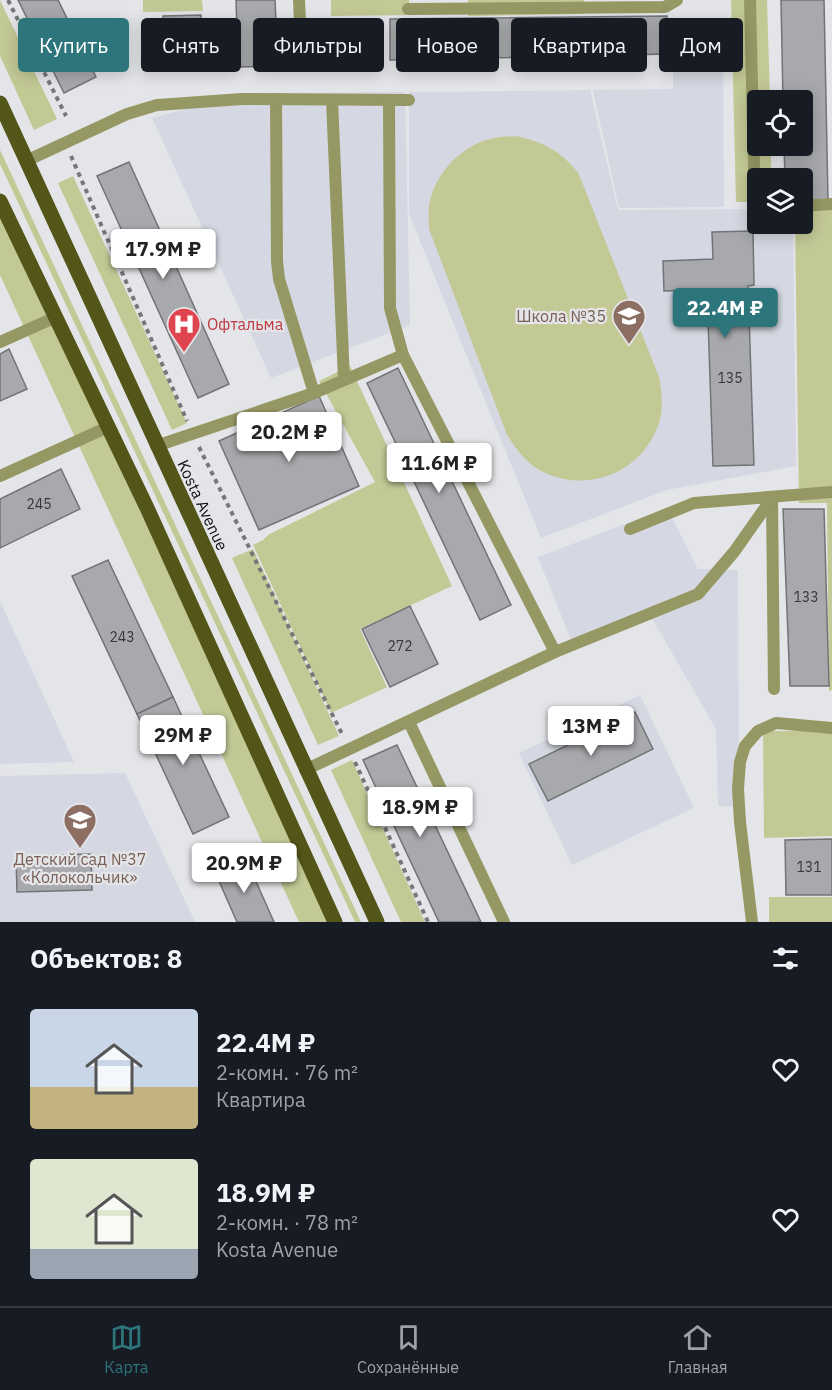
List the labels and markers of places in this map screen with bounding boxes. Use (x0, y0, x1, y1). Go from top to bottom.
pin: 17.9M ₽ (108, 229, 218, 280)
pin: 22.4M ₽ (670, 288, 780, 339)
school or university icon: Школа №35 (611, 298, 647, 345)
hospital icon: Офтальма (166, 306, 202, 353)
place label: Школа №35 (516, 306, 606, 326)
place label: Офтальма (207, 314, 284, 334)
pin: 20.2M ₽ (234, 412, 344, 463)
pin: 11.6M ₽ (384, 443, 494, 494)
pin: 13M ₽ (549, 706, 633, 757)
pin: 29M ₽ (141, 715, 225, 766)
pin: 18.9M ₽ (365, 787, 475, 838)
school or university icon: Детский сад №37 «Колокольчик» (62, 802, 98, 849)
pin: 20.9M ₽ (189, 843, 299, 894)
place label: Детский сад №37 «Колокольчик» (14, 849, 146, 887)

